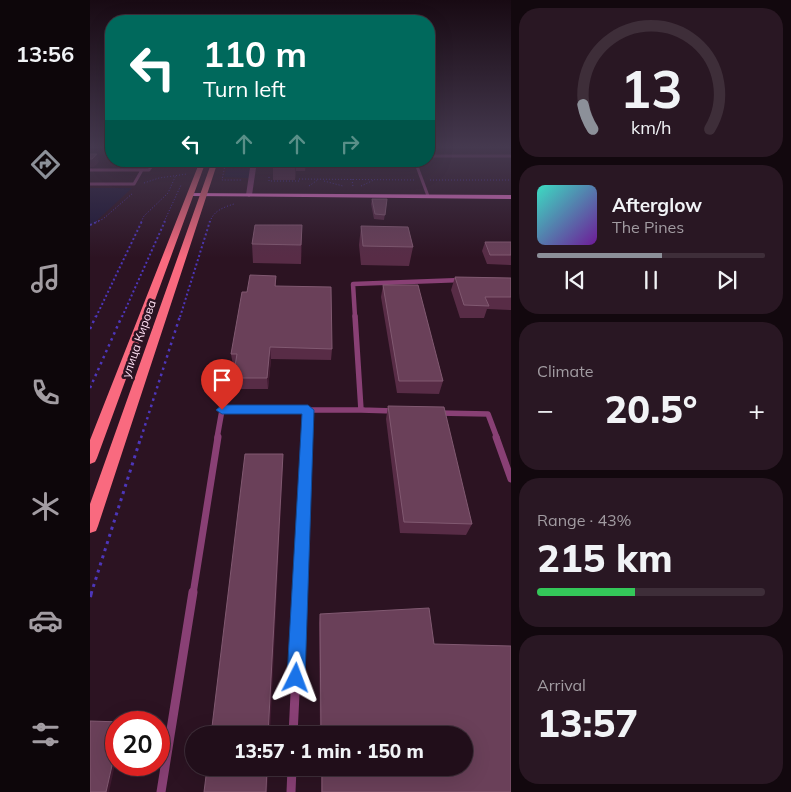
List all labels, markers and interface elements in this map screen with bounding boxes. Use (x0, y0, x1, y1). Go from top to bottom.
text: 110 m (203, 32, 307, 76)
icon: left (120, 35, 185, 100)
text: 13:56 (16, 40, 74, 68)
text: 13 (620, 56, 682, 121)
text: Turn left (203, 75, 286, 103)
text: km/h (631, 116, 671, 138)
icon: left (177, 130, 205, 158)
icon: ahead (230, 130, 258, 158)
icon: ahead (283, 130, 311, 158)
icon: right (336, 130, 364, 158)
icon: directions (28, 147, 63, 182)
text: Afterglow (612, 193, 702, 217)
text: The Pines (612, 217, 684, 237)
icon: music (28, 261, 63, 296)
icon: previous (561, 266, 589, 294)
icon: pause (637, 266, 665, 294)
icon: next (713, 266, 741, 294)
street label: улица Кирова (118, 298, 159, 380)
pin (201, 359, 243, 410)
text: Climate (537, 361, 593, 381)
icon: arrive (208, 366, 236, 394)
icon: phone (28, 375, 63, 410)
text: 20.5° (605, 385, 697, 433)
text: − (537, 392, 554, 427)
text: + (748, 392, 765, 427)
icon: climate (28, 489, 63, 524)
text: Range · 43% (537, 510, 632, 530)
text: 215 km (537, 534, 673, 582)
icon: car (28, 603, 63, 638)
position arrow (269, 651, 321, 703)
text: Arrival (537, 675, 586, 695)
text: 13:57 (537, 699, 638, 747)
speed limit sign: 20 (105, 711, 170, 776)
icon: filters (28, 717, 63, 752)
text: 13:57 · 1 min · 150 m (234, 739, 424, 763)

